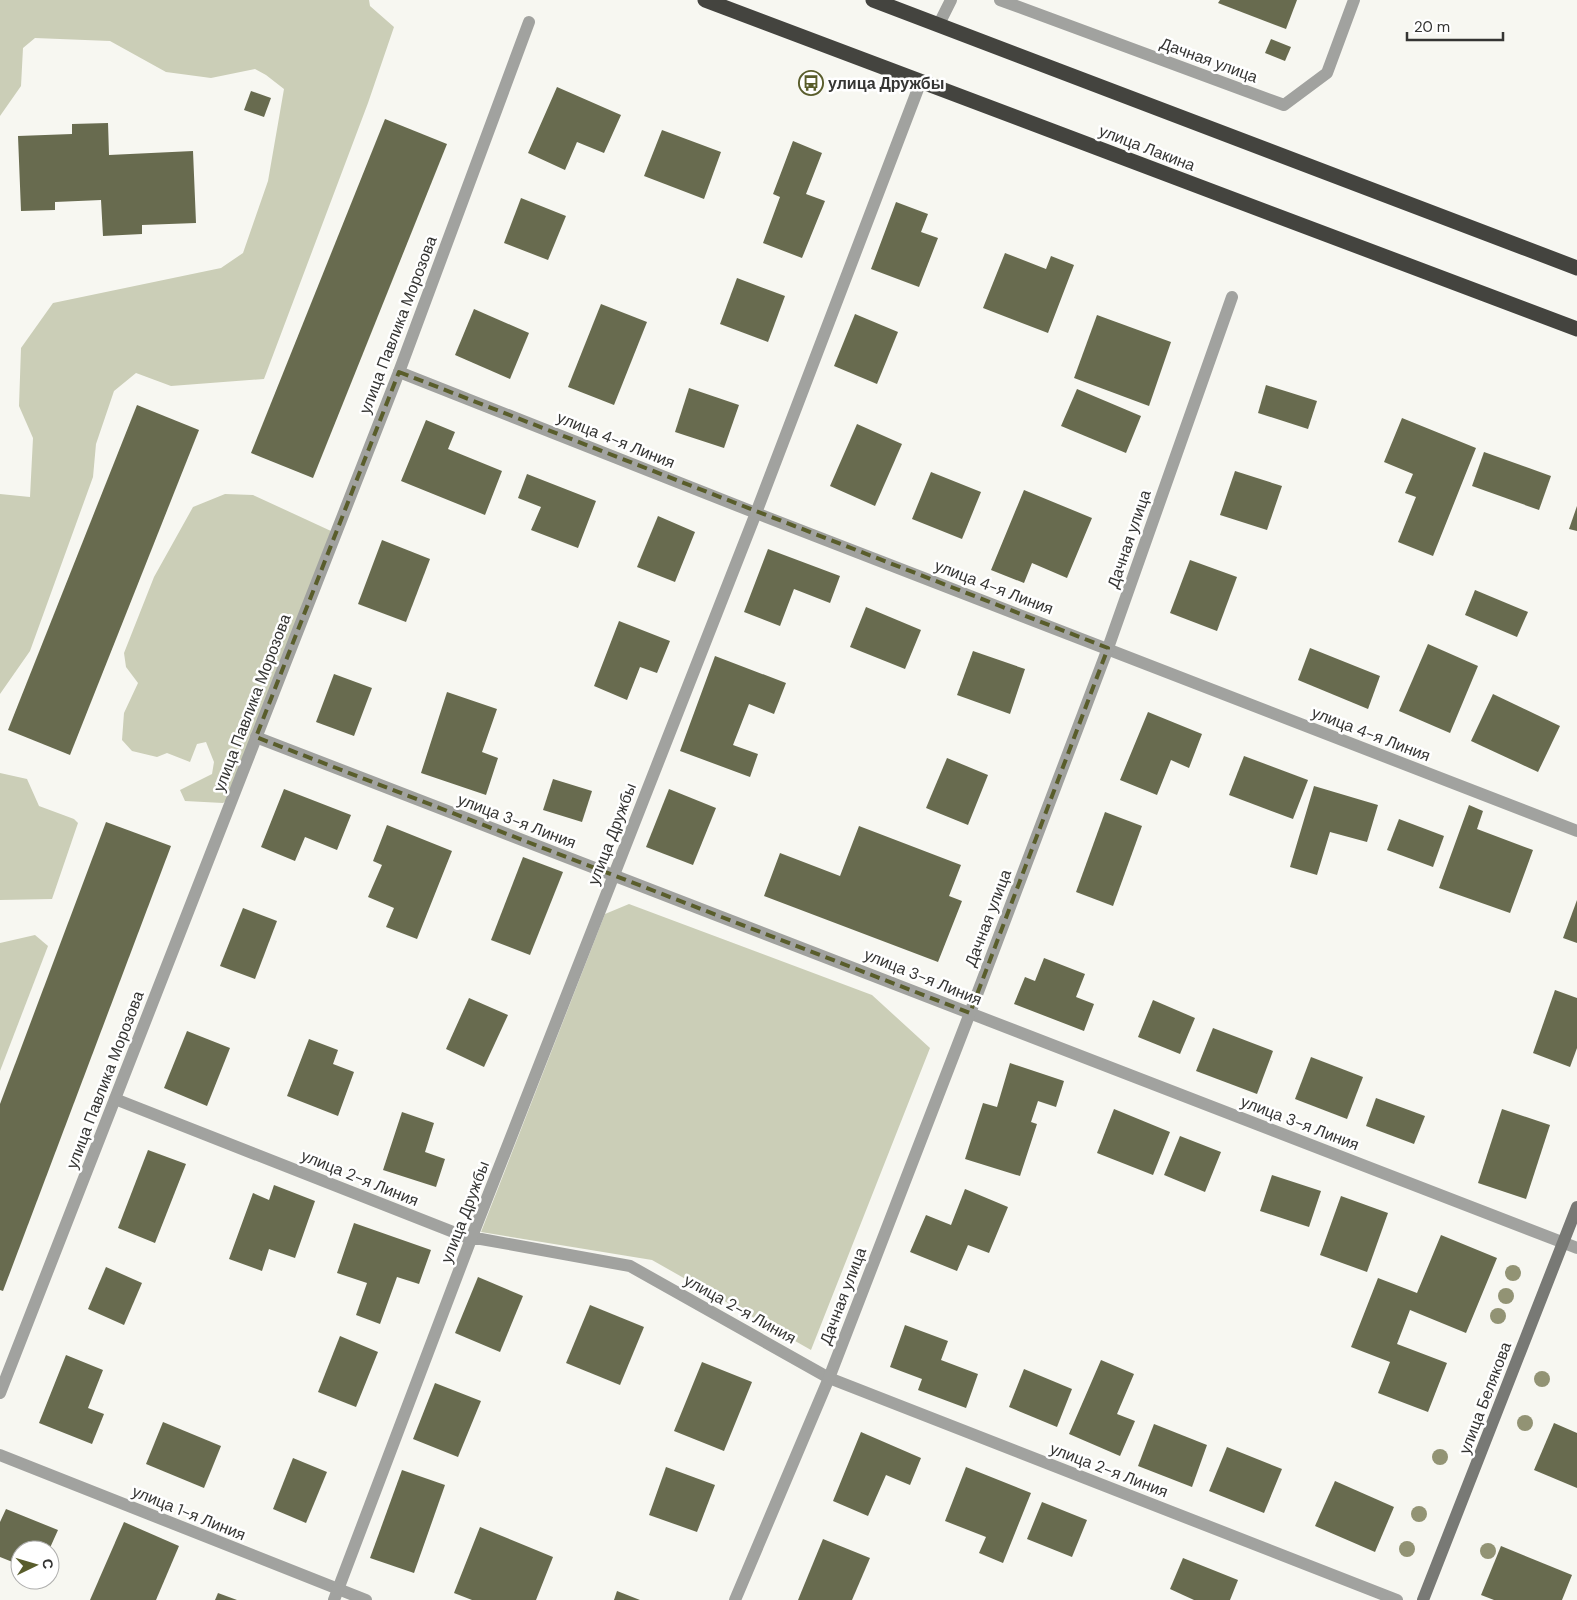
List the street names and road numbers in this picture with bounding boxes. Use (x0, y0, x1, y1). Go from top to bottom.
street label: Дачная улица (1157, 33, 1261, 87)
street label: улица Лакина (1096, 120, 1198, 176)
street label: улица Павлика Морозова (354, 233, 442, 417)
street label: улица 4-я Линия (554, 407, 678, 473)
street label: Дачная улица (1102, 487, 1156, 591)
street label: улица 4-я Линия (932, 555, 1056, 619)
street label: улица Павлика Морозова (208, 611, 296, 795)
street label: улица 4-я Линия (1309, 702, 1433, 766)
street label: улица Дружбы (583, 780, 641, 888)
street label: улица 3-я Линия (455, 789, 579, 853)
street label: Дачная улица (960, 866, 1016, 970)
street label: улица 3-я Линия (861, 944, 985, 1010)
street label: улица Павлика Морозова (61, 988, 149, 1172)
street label: улица 3-я Линия (1238, 1091, 1362, 1155)
street label: улица 2-я Линия (298, 1145, 422, 1211)
street label: улица Дружбы (436, 1158, 494, 1266)
street label: Дачная улица (815, 1244, 871, 1348)
street label: улица 2-я Линия (680, 1270, 800, 1348)
street label: улица Белякова (1454, 1339, 1516, 1457)
street label: улица 2-я Линия (1047, 1438, 1171, 1502)
street label: улица 1-я Линия (129, 1481, 249, 1545)

